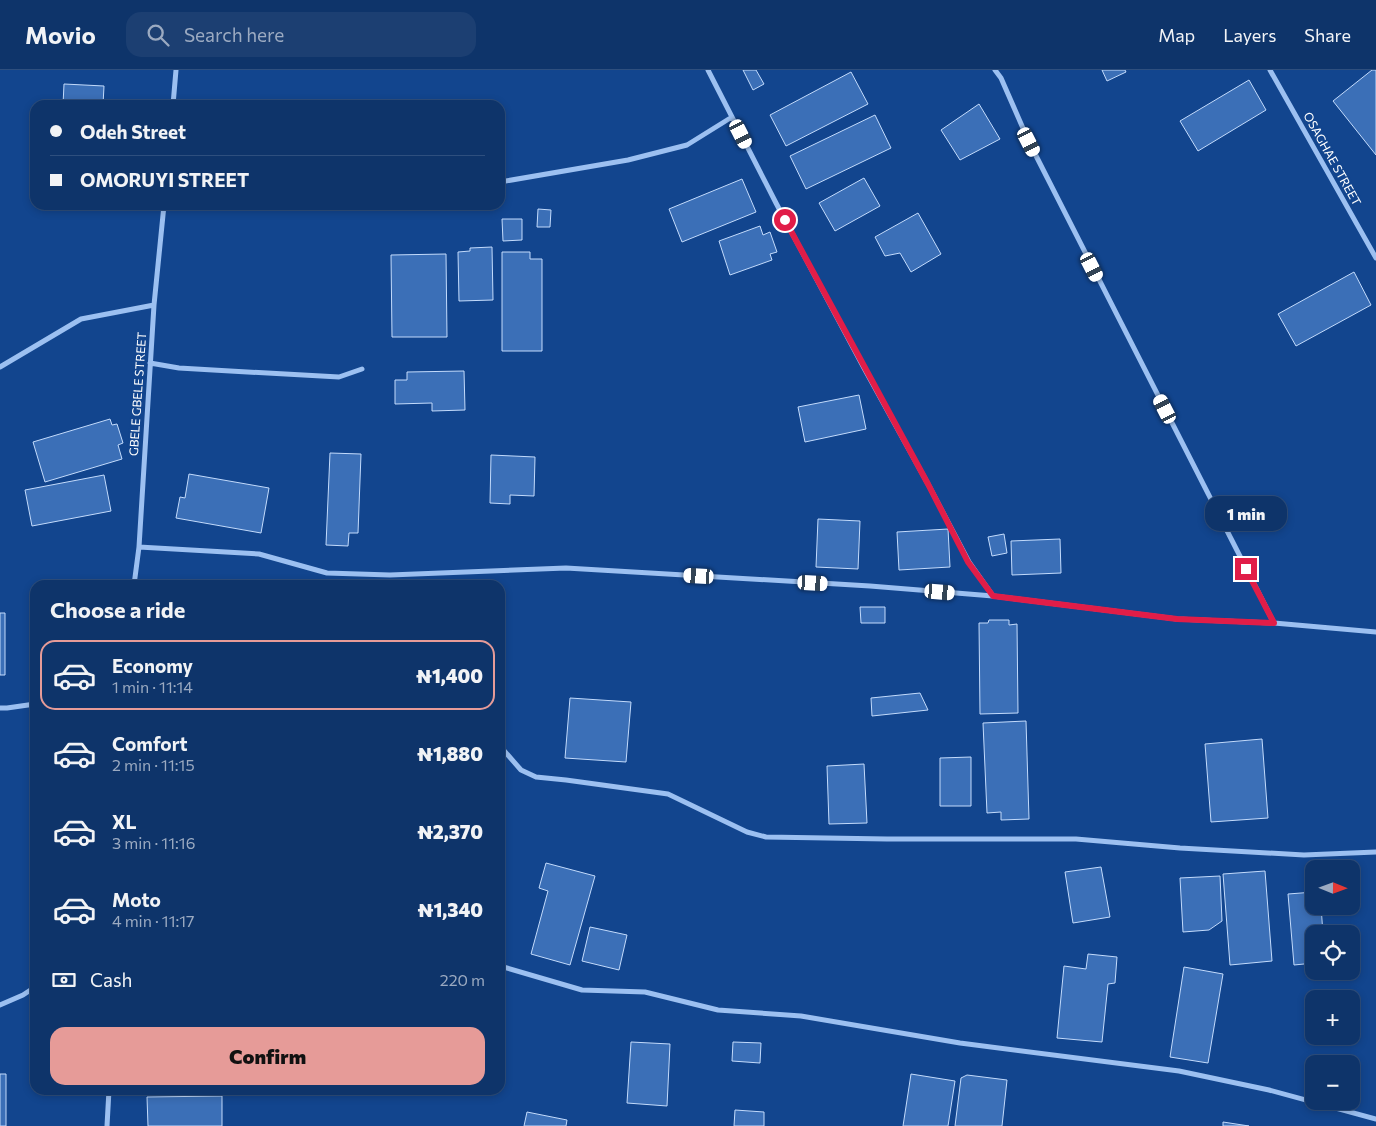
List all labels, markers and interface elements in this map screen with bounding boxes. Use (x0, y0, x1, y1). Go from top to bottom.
search box (126, 12, 476, 57)
text: Movio (25, 20, 96, 49)
icon: search (144, 21, 172, 49)
text: Search here (184, 23, 284, 46)
text: Map (1158, 24, 1195, 46)
text: Layers (1223, 24, 1276, 46)
text: Share (1304, 24, 1351, 46)
street label: OSAGHAE STREET (1301, 109, 1365, 208)
car (727, 117, 754, 151)
text: Odeh Street (80, 120, 186, 143)
car (1015, 125, 1042, 159)
text: OMORUYI STREET (80, 168, 249, 191)
route start (774, 209, 796, 231)
car (1078, 250, 1105, 284)
street label: GBELE GBELE STREET (126, 331, 148, 457)
car (1151, 392, 1178, 426)
callout: 1 min (1205, 496, 1287, 532)
text: 1 min (1227, 504, 1265, 523)
route end (1235, 558, 1257, 580)
car (683, 568, 714, 584)
car (797, 575, 828, 591)
car (924, 583, 955, 601)
text: Choose a ride (50, 596, 185, 623)
icon: car (52, 653, 97, 698)
text: Economy (112, 654, 193, 677)
text: ₦1,400 (416, 664, 483, 687)
text: 1 min · 11:14 (112, 677, 193, 696)
icon: car (52, 731, 97, 776)
text: Comfort (112, 732, 188, 755)
text: ₦1,880 (417, 742, 483, 765)
text: 2 min · 11:15 (112, 755, 195, 774)
icon: car (52, 809, 97, 854)
text: XL (112, 810, 137, 833)
text: ₦2,370 (417, 820, 483, 843)
text: 3 min · 11:16 (112, 833, 195, 852)
north arrow (1305, 860, 1360, 915)
map controls (1305, 860, 1360, 1110)
icon: car (52, 887, 97, 932)
text: Moto (112, 888, 161, 911)
text: ₦1,340 (417, 898, 483, 921)
text: 4 min · 11:17 (112, 911, 195, 930)
button: locate (1305, 925, 1360, 980)
icon: cash (50, 966, 78, 994)
text: Cash (90, 968, 132, 991)
text: 220 m (440, 970, 485, 989)
button: + (1305, 990, 1360, 1045)
button: Confirm (50, 1027, 485, 1085)
button: − (1305, 1055, 1360, 1110)

